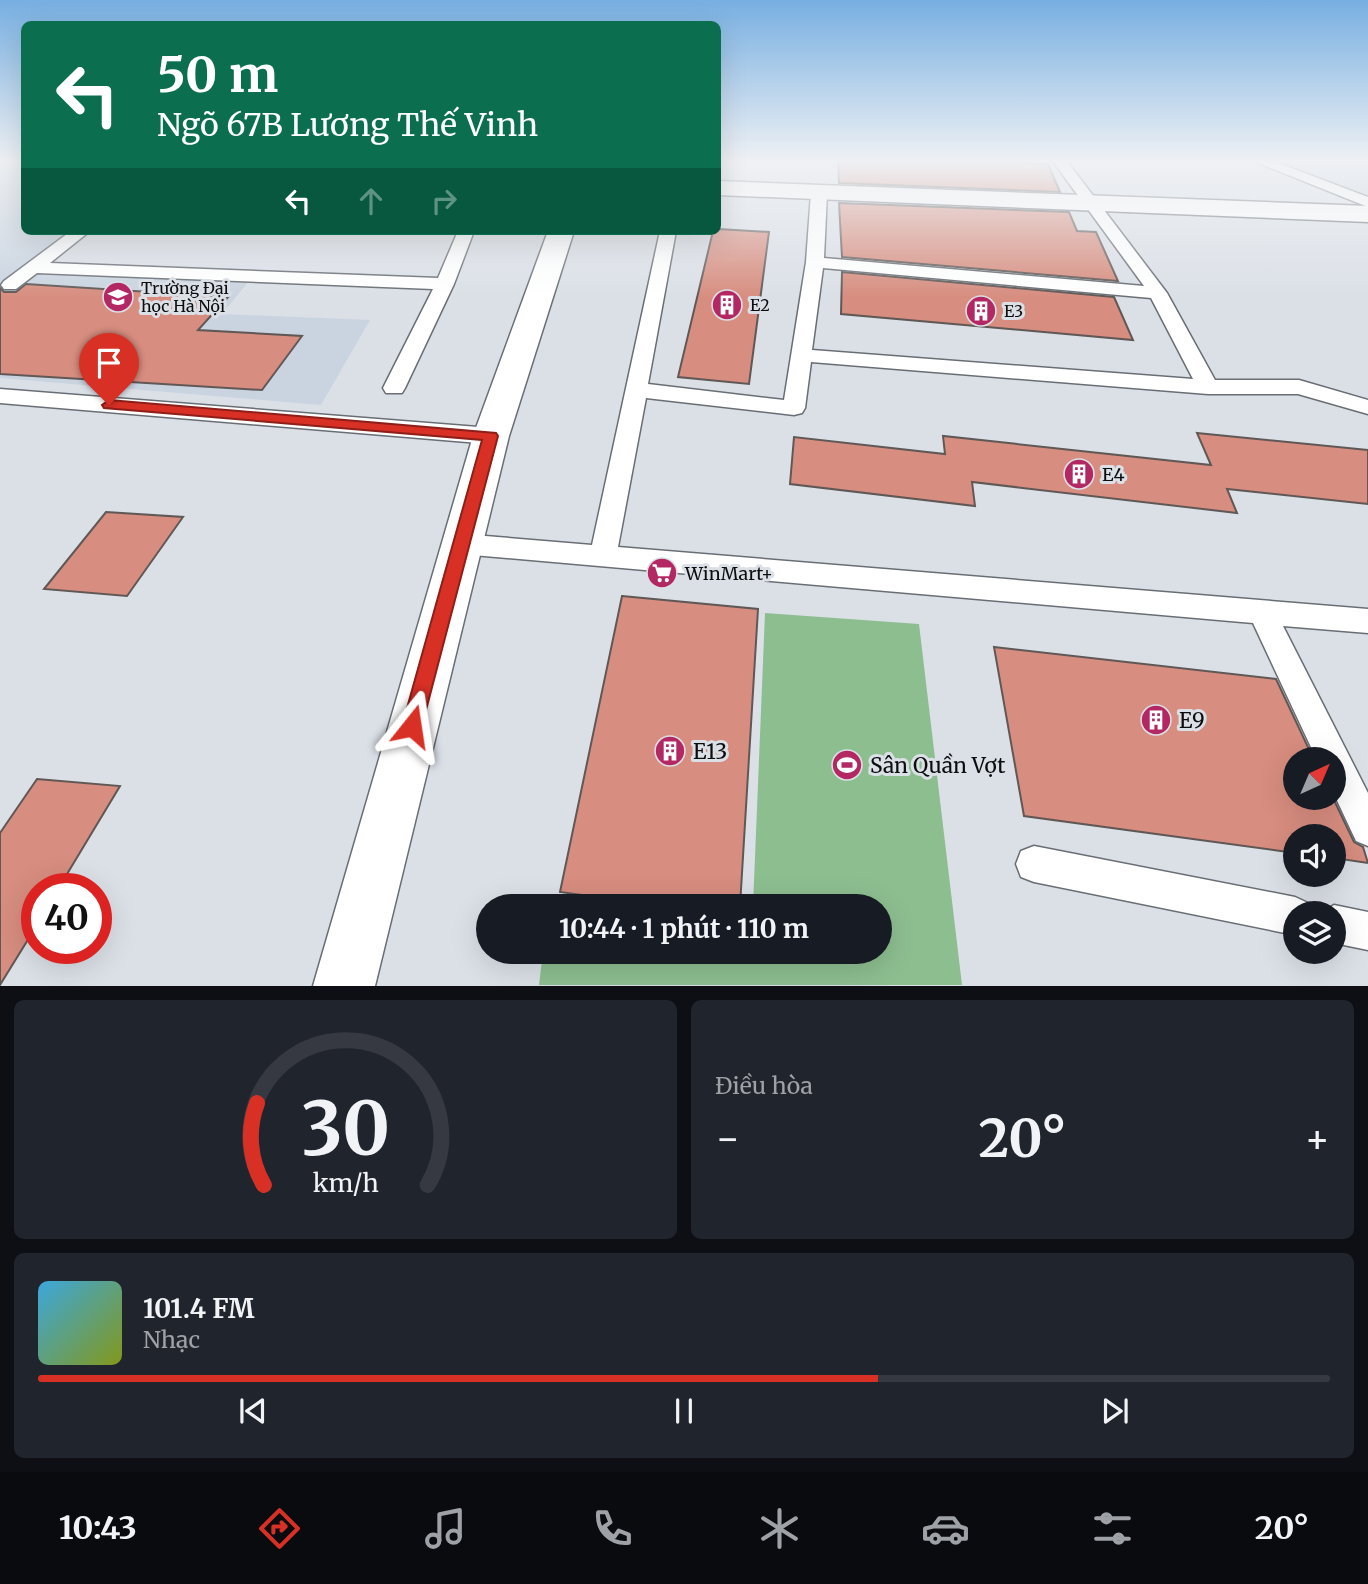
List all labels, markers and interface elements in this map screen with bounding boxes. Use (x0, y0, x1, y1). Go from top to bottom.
text: 50 m (157, 44, 278, 105)
icon: left (42, 49, 133, 140)
text: Ngõ 67B Lương Thế Vinh (157, 105, 538, 145)
icon: left (279, 182, 317, 220)
icon: ahead (352, 182, 390, 220)
icon: right (425, 182, 463, 220)
place label: Trường Đại học Hà Nội (141, 278, 229, 316)
school or university icon: Trường Đại học Hà Nội (101, 280, 135, 314)
building icon: E2 (710, 288, 744, 322)
building icon: E3 (964, 294, 998, 328)
place label: E2 (750, 295, 770, 315)
place label: E3 (1004, 301, 1023, 321)
pin (79, 333, 139, 405)
icon: arrive (90, 344, 128, 382)
building icon: E4 (1062, 457, 1096, 491)
place label: E4 (1102, 463, 1125, 486)
supermarket icon: WinMart+ (645, 556, 679, 590)
place label: WinMart+ (684, 562, 773, 585)
position arrow (375, 689, 449, 763)
building icon: E9 (1139, 703, 1173, 737)
place label: E9 (1179, 707, 1205, 734)
building icon: E13 (653, 734, 687, 768)
place label: E13 (693, 738, 727, 765)
north arrow (1283, 747, 1346, 810)
map controls (1283, 747, 1346, 964)
sports icon: Sân Quần Vợt (830, 748, 864, 782)
place label: Sân Quần Vợt (870, 752, 1005, 779)
button: sound (1283, 824, 1346, 887)
speed limit sign: 40 (21, 873, 112, 964)
button: layers (1283, 901, 1346, 964)
text: 10:44 · 1 phút · 110 m (559, 912, 809, 945)
text: Điều hòa (715, 1071, 813, 1100)
text: 30 (301, 1084, 390, 1176)
text: 20° (978, 1106, 1067, 1171)
text: − (715, 1115, 740, 1162)
text: + (1305, 1115, 1330, 1162)
text: km/h (312, 1167, 379, 1199)
text: 101.4 FM (143, 1292, 255, 1325)
text: Nhạc (143, 1325, 200, 1354)
icon: previous (234, 1392, 272, 1430)
icon: pause (665, 1392, 703, 1430)
icon: next (1096, 1392, 1134, 1430)
icon: directions (255, 1504, 304, 1553)
icon: music (421, 1504, 470, 1553)
icon: phone (588, 1504, 637, 1553)
icon: climate (755, 1504, 804, 1553)
icon: car (921, 1504, 970, 1553)
icon: filters (1088, 1504, 1137, 1553)
text: 10:43 (59, 1508, 137, 1548)
text: 20° (1255, 1508, 1309, 1548)

